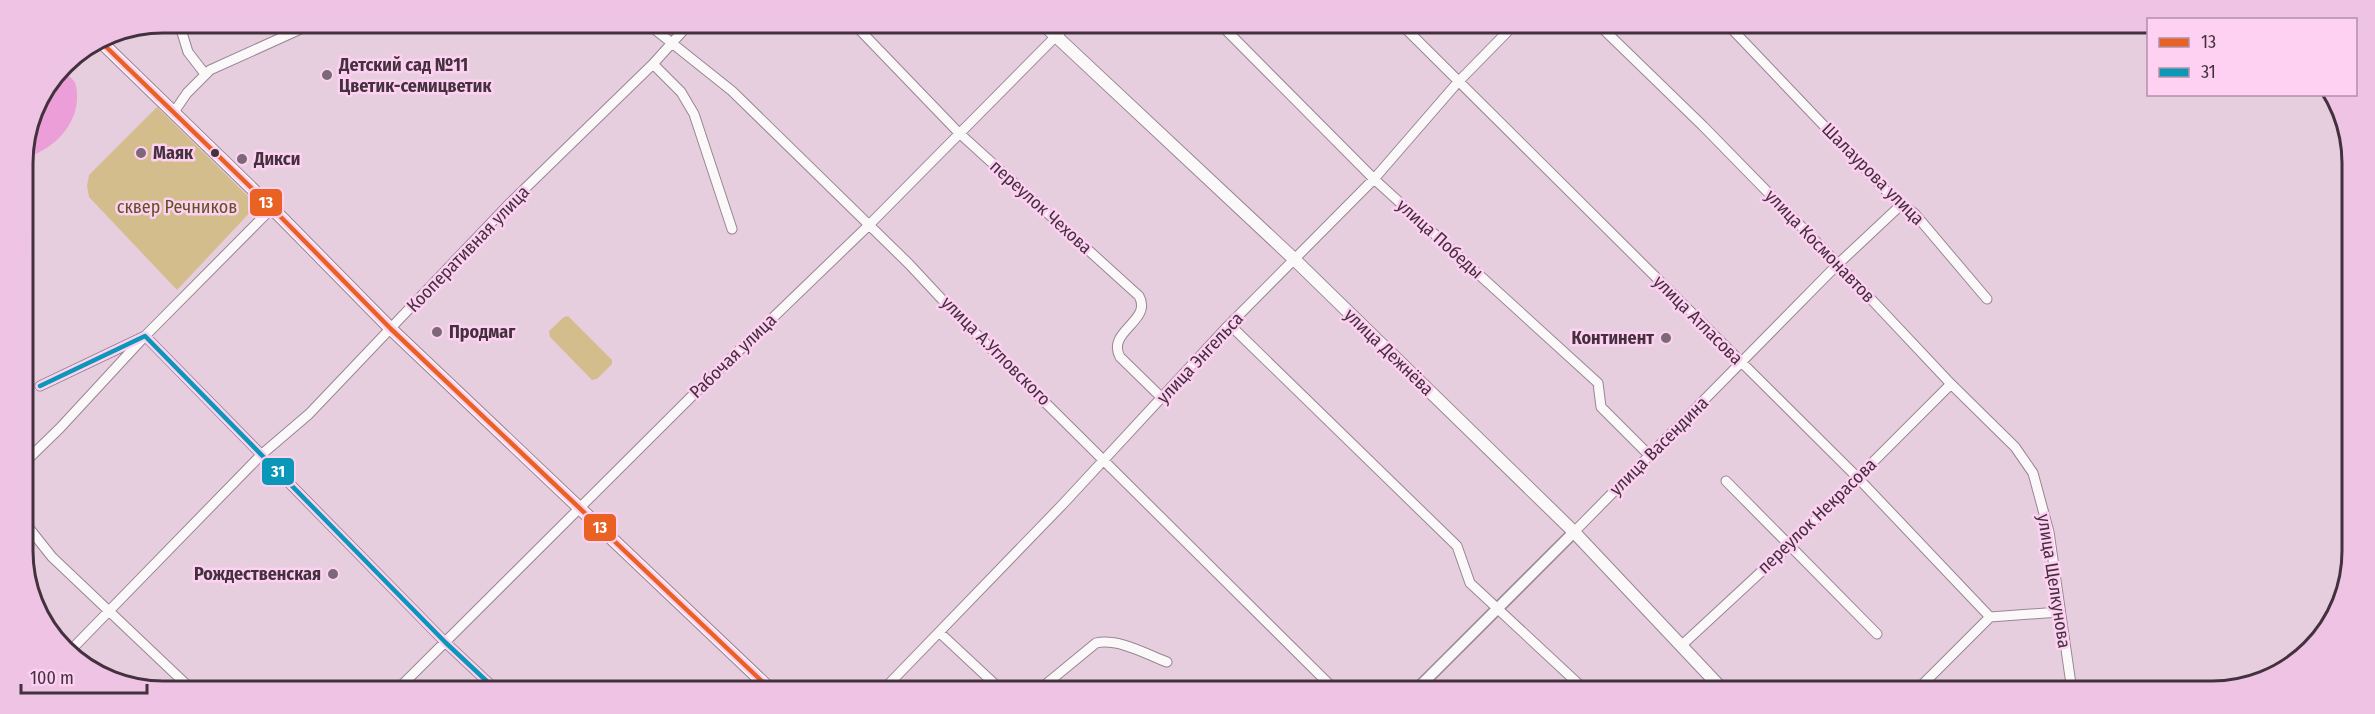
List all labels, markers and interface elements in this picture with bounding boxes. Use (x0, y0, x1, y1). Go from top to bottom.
legend (2147, 18, 2357, 96)
text: 13 (2201, 31, 2216, 53)
place label: Детский сад №11 Цветик-семицветик (338, 54, 492, 97)
text: 31 (2201, 61, 2216, 83)
marker: Детский сад №11 Цветик-семицветик (320, 68, 334, 82)
street label: Шалаурова улица (1817, 118, 1929, 230)
place label: Маяк (153, 142, 194, 164)
marker: Маяк (134, 146, 148, 160)
unlabelled marker (209, 147, 221, 159)
place label: Дикси (253, 148, 300, 170)
marker: Дикси (235, 152, 249, 166)
street label: переулок Чехова (986, 155, 1097, 259)
street label: Кооперативная улица (402, 181, 534, 317)
street label: улица Космонавтов (1760, 185, 1880, 307)
line badge: 13 (249, 188, 283, 217)
text: 13 (259, 193, 274, 212)
street label: улица Победы (1392, 194, 1488, 284)
park label: сквер Речников (117, 196, 237, 218)
street label: улица Атласова (1649, 271, 1748, 370)
street label: улица А.Угловского (937, 292, 1055, 410)
street label: улица Дежнёва (1340, 304, 1438, 400)
street label: улица Энгельса (1152, 308, 1248, 408)
street label: Рабочая улица (685, 309, 781, 403)
place label: Продмаг (449, 321, 516, 343)
marker: Продмаг (430, 325, 444, 339)
place label: Континент (1572, 327, 1654, 349)
marker: Континент (1659, 331, 1673, 345)
street label: улица Васендина (1605, 392, 1713, 500)
street label: переулок Некрасова (1753, 453, 1881, 578)
line badge: 31 (261, 457, 295, 486)
text: 31 (270, 462, 285, 481)
street label: улица Щелкунова (2033, 512, 2075, 650)
line badge: 13 (583, 513, 617, 542)
text: 13 (593, 518, 608, 537)
place label: Рождественская (194, 563, 321, 585)
marker: Рождественская (326, 567, 340, 581)
scale bar (21, 657, 147, 695)
text: 100 m (30, 667, 74, 689)

